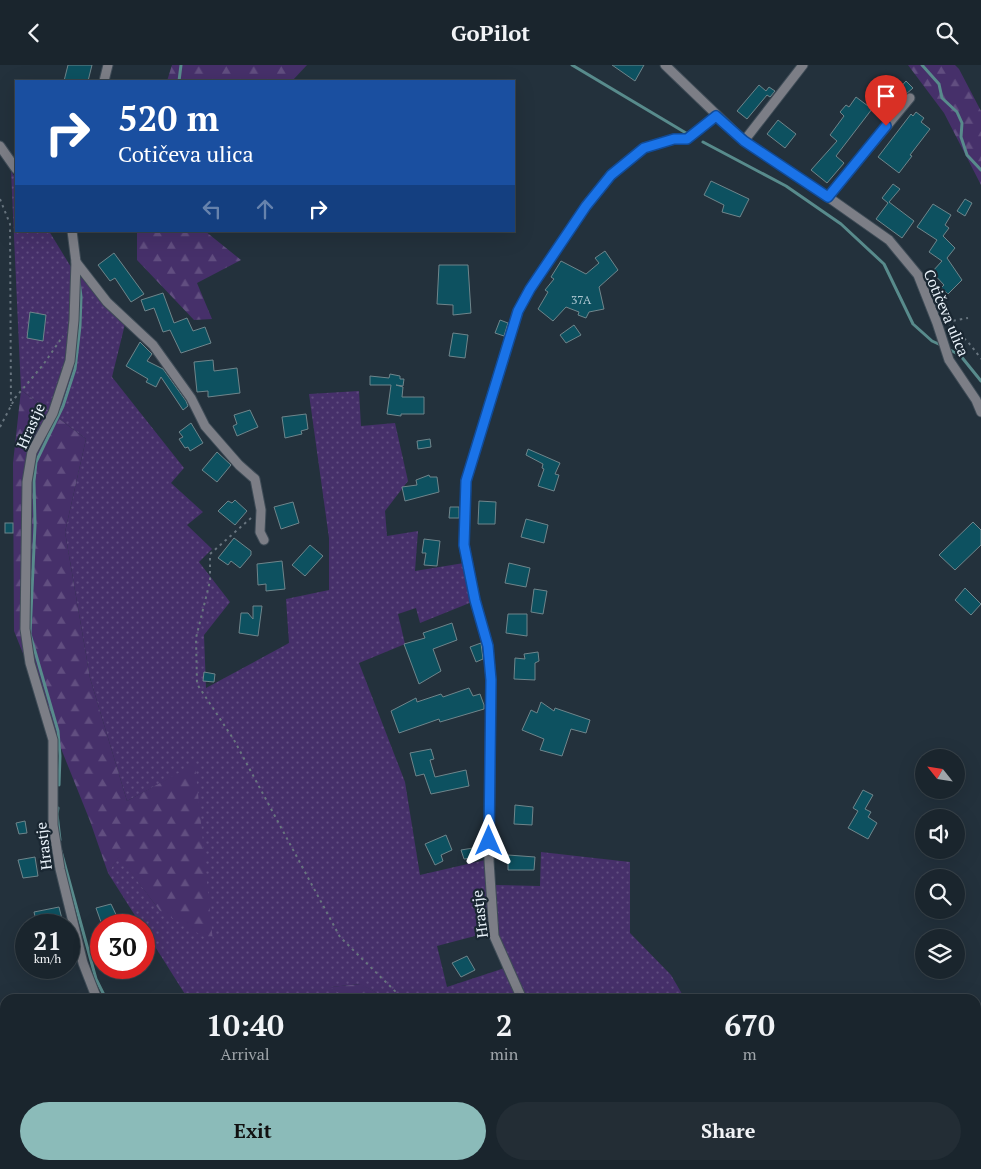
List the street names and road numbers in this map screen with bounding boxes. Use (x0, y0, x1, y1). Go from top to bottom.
street label: Cotičeva ulica (920, 266, 974, 359)
street label: Hrastje (11, 400, 49, 452)
street label: Hrastje (30, 821, 56, 871)
street label: Hrastje (466, 889, 492, 939)

